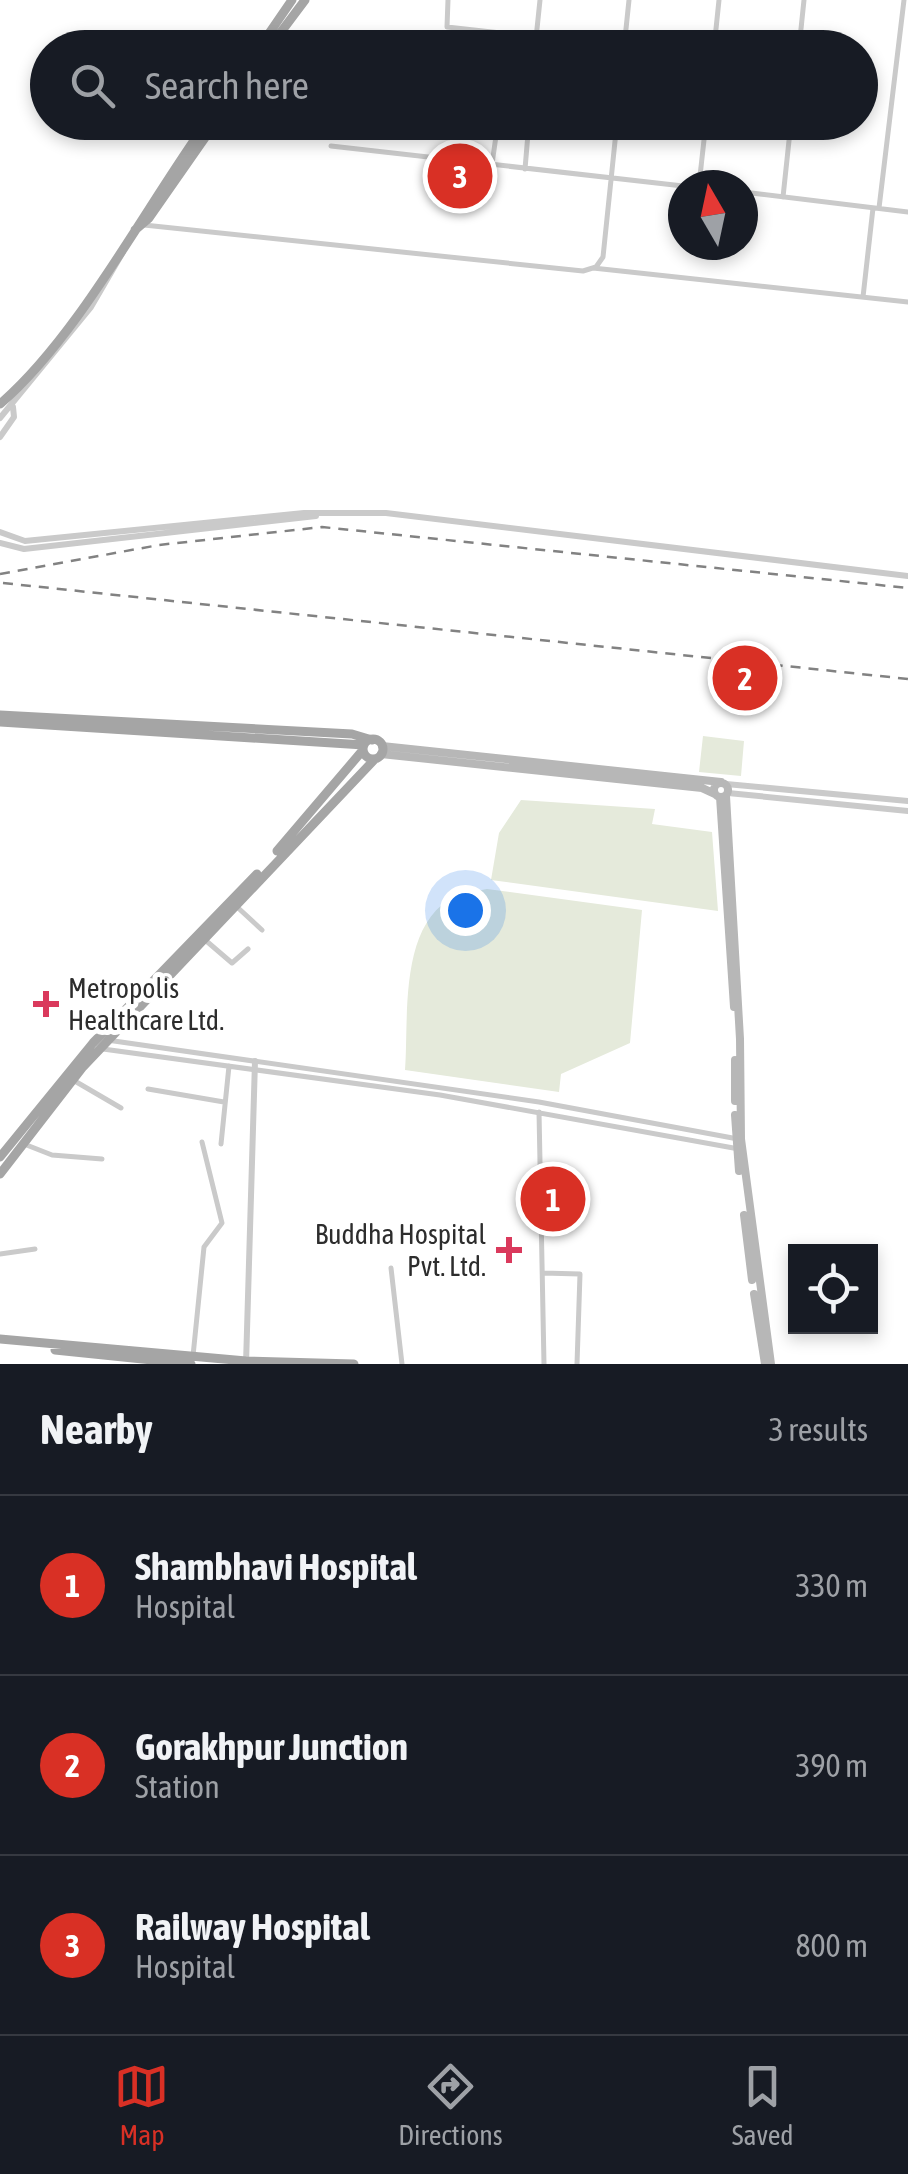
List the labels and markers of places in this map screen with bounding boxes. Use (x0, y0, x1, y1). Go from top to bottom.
pin: 3 (428, 138, 492, 214)
pin: 2 (712, 640, 778, 716)
place label: Metropolis Healthcare Ltd. (68, 972, 224, 1036)
marker: Metropolis Healthcare Ltd. (33, 991, 59, 1017)
pin: 1 (520, 1162, 586, 1236)
place label: Buddha Hospital Pvt. Ltd. (315, 1218, 487, 1282)
marker: Buddha Hospital Pvt. Ltd. (496, 1237, 522, 1263)

